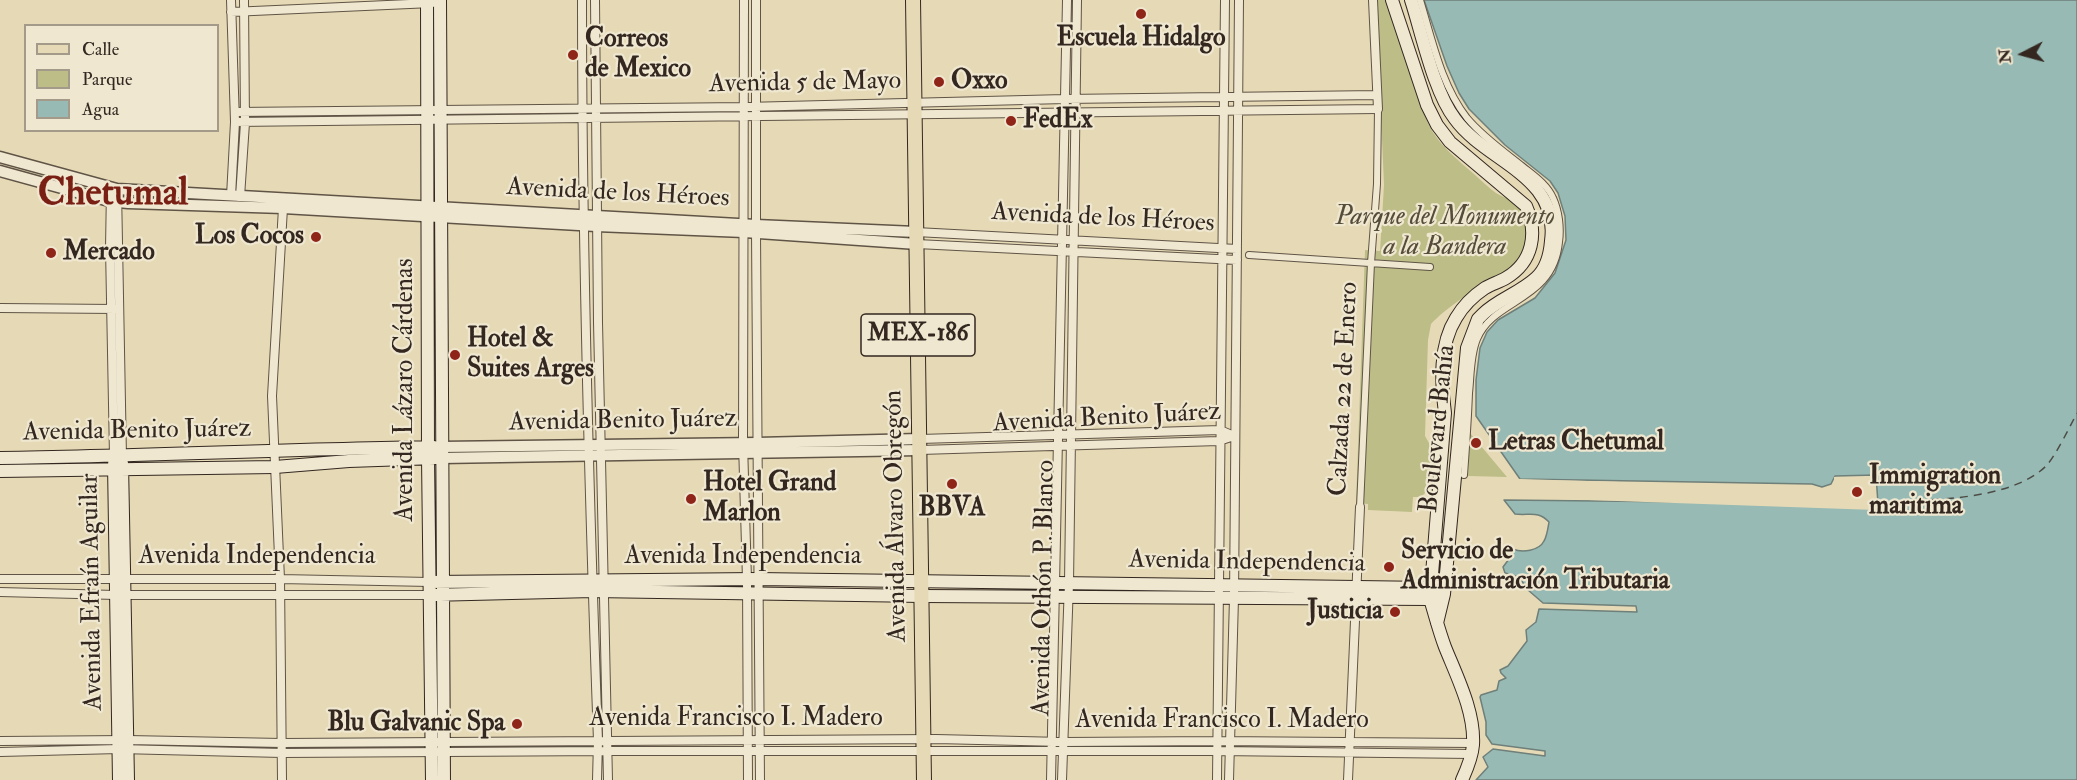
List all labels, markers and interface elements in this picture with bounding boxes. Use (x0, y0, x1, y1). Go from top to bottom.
marker: Escuela Hidalgo (1134, 7, 1148, 21)
place label: Escuela Hidalgo (1057, 23, 1225, 55)
legend (24, 24, 219, 132)
place label: Correos de Mexico (585, 24, 691, 86)
north arrow (1993, 24, 2053, 84)
text: Calle (82, 38, 119, 61)
marker: Correos de Mexico (566, 48, 580, 62)
text: N (1994, 48, 2016, 64)
place label: Oxxo (951, 66, 1008, 98)
street label: Avenida 5 de Mayo (709, 67, 901, 101)
text: Parque (82, 68, 132, 91)
marker: Oxxo (932, 75, 946, 89)
text: Agua (82, 98, 119, 121)
place label: FedEx (1023, 105, 1093, 137)
marker: FedEx (1004, 114, 1018, 128)
district label: Chetumal (38, 173, 188, 219)
street label: Avenida de los Héroes (506, 173, 730, 215)
street label: Avenida de los Héroes (991, 198, 1215, 240)
park label: Parque del Monumento a la Bandera (1335, 202, 1555, 264)
place label: Los Cocos (195, 221, 304, 253)
marker: Los Cocos (309, 230, 323, 244)
place label: Mercado (63, 237, 155, 269)
marker: Mercado (44, 246, 58, 260)
street label: Avenida Lázaro Cárdenas (390, 258, 422, 522)
street label: Calzada 22 de Enero (1324, 281, 1366, 497)
road number: MEX-186 (861, 314, 975, 356)
place label: Hotel & Suites Arges (467, 324, 594, 386)
street label: Boulevard Bahía (1415, 343, 1463, 515)
marker: Hotel & Suites Arges (448, 348, 462, 362)
street label: Avenida Álvaro Obregón (879, 390, 915, 642)
street label: Avenida Benito Juárez (992, 397, 1222, 441)
street label: Avenida Benito Juárez (509, 404, 737, 440)
street label: Avenida Benito Juárez (23, 414, 251, 450)
place label: Letras Chetumal (1488, 427, 1664, 459)
marker: Letras Chetumal (1469, 436, 1483, 450)
street label: Avenida Othón P. Blanco (1027, 460, 1063, 716)
place label: Immigration maritima (1869, 461, 2001, 522)
place label: Hotel Grand Marlon (703, 468, 836, 530)
street label: Avenida Efraín Aguilar (75, 473, 111, 711)
marker: BBVA (945, 477, 959, 491)
marker: Immigration maritima (1850, 485, 1864, 499)
marker: Hotel Grand Marlon (684, 492, 698, 506)
place label: BBVA (918, 493, 986, 525)
place label: Servicio de Administración Tributaria (1401, 536, 1670, 598)
street label: Avenida Independencia (139, 541, 375, 573)
street label: Avenida Independencia (625, 541, 861, 573)
street label: Avenida Independencia (1128, 545, 1366, 581)
marker: Servicio de Administración Tributaria (1382, 560, 1396, 574)
place label: Justicia (1307, 596, 1383, 628)
marker: Justicia (1388, 605, 1402, 619)
street label: Avenida Francisco I. Madero (589, 703, 883, 735)
street label: Avenida Francisco I. Madero (1075, 705, 1369, 737)
place label: Blu Galvanic Spa (327, 708, 505, 740)
marker: Blu Galvanic Spa (510, 717, 524, 731)

